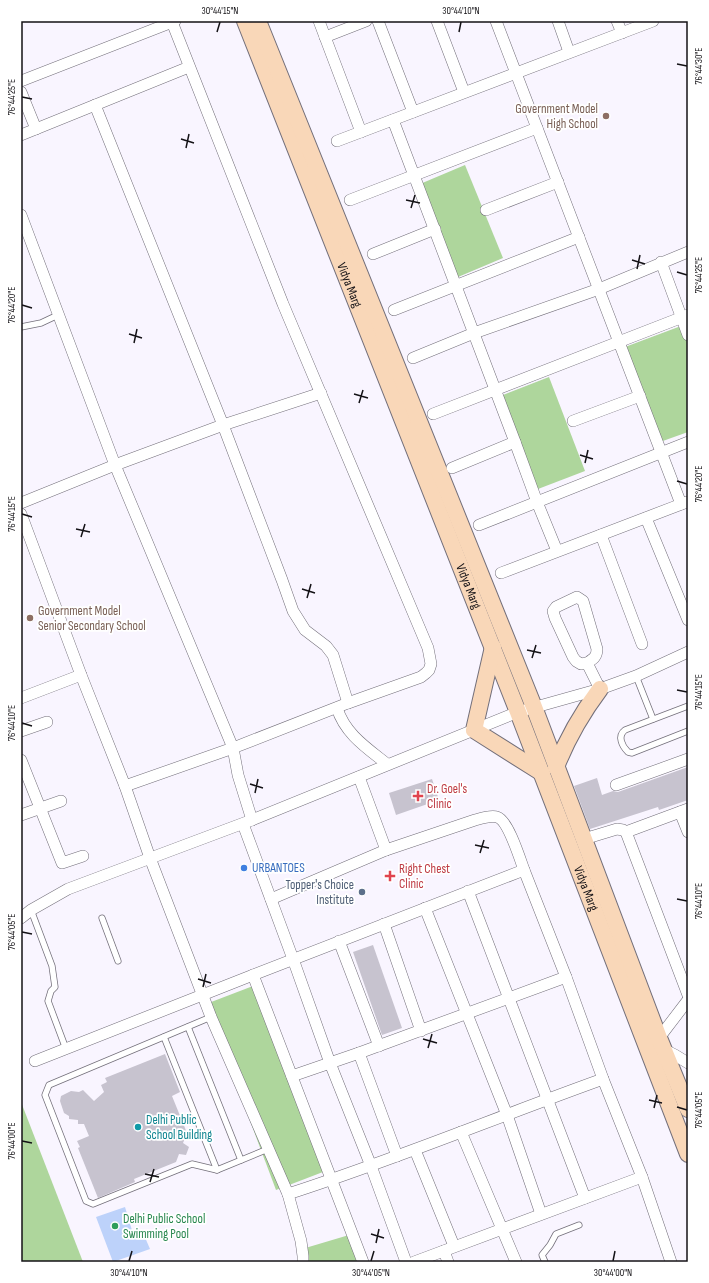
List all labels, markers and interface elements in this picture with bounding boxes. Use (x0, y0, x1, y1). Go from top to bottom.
text: 30°44'15"N (202, 5, 238, 17)
text: 30°44'10"N (442, 5, 480, 17)
text: 76°44'30"E (693, 48, 705, 84)
text: 76°44'25"E (6, 79, 18, 115)
place label: Government Model High School (515, 101, 598, 132)
marker: Government Model High School (601, 111, 611, 121)
text: 76°44'25"E (693, 257, 705, 293)
street label: Vidya Marg (333, 260, 365, 310)
text: 76°44'20"E (6, 287, 18, 323)
text: 76°44'20"E (693, 466, 705, 502)
text: 76°44'15"E (6, 496, 18, 532)
street label: Vidya Marg (452, 562, 484, 611)
place label: Government Model Senior Secondary School (38, 603, 146, 634)
marker: Government Model Senior Secondary School (25, 613, 35, 623)
text: 76°44'15"E (693, 674, 705, 710)
text: 76°44'10"E (6, 705, 18, 741)
place label: Dr. Goel's Clinic (427, 781, 468, 812)
marker: Dr. Goel's Clinic (412, 790, 424, 802)
place label: URBANTOES (252, 860, 305, 876)
place label: Right Chest Clinic (399, 861, 450, 892)
marker: URBANTOES (239, 863, 249, 873)
street label: Vidya Marg (570, 864, 602, 913)
marker: Right Chest Clinic (384, 870, 396, 882)
place label: Topper's Choice Institute (286, 877, 354, 908)
text: 76°44'10"E (693, 883, 705, 919)
marker: Topper's Choice Institute (357, 887, 367, 897)
text: 76°44'05"E (6, 914, 18, 950)
text: 76°44'05"E (693, 1092, 705, 1128)
place label: Delhi Public School Building (146, 1112, 212, 1143)
text: 76°44'00"E (6, 1122, 18, 1160)
marker: Delhi Public School Building (133, 1122, 143, 1132)
place label: Delhi Public School Swimming Pool (123, 1211, 205, 1242)
marker: Delhi Public School Swimming Pool (110, 1221, 120, 1231)
text: 30°44'10"N (110, 1267, 148, 1279)
text: 30°44'05"N (352, 1267, 390, 1279)
text: 30°44'00"N (594, 1267, 632, 1279)

